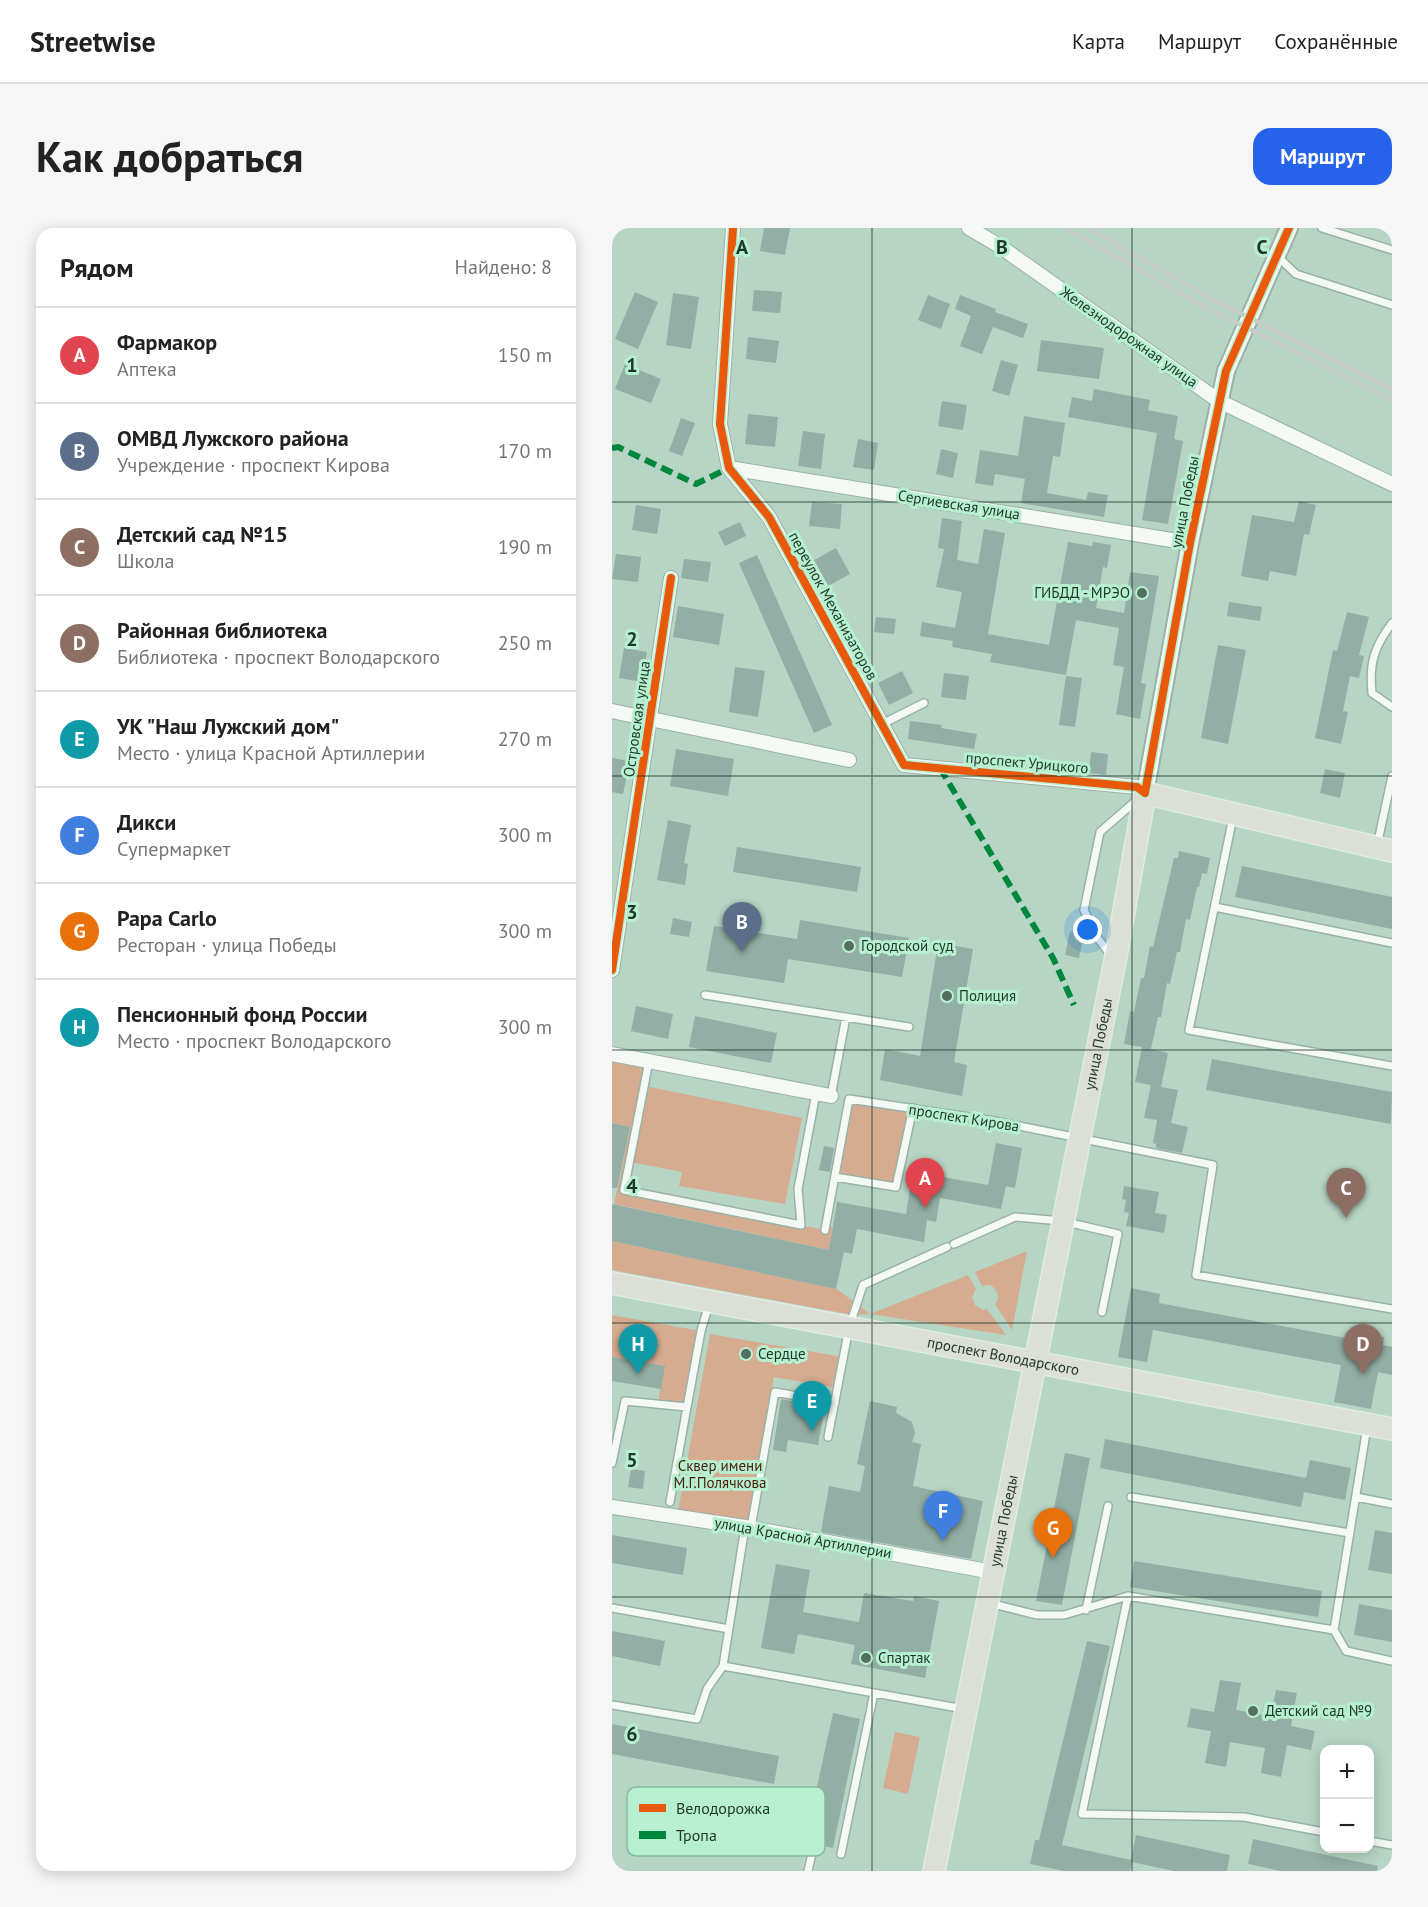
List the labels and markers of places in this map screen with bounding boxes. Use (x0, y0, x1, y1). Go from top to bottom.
place label: ГИБДД - МРЭО (1034, 583, 1130, 602)
marker: ГИБДД - МРЭО (1135, 586, 1149, 600)
pin: B (722, 902, 762, 952)
place label: Городской суд (861, 936, 954, 955)
marker: Городской суд (842, 939, 856, 953)
place label: Полиция (959, 986, 1016, 1005)
marker: Полиция (940, 989, 954, 1003)
pin: A (906, 1158, 944, 1208)
pin: C (1326, 1168, 1366, 1218)
pin: H (618, 1324, 658, 1374)
pin: D (1344, 1324, 1383, 1374)
place label: Сердце (758, 1344, 806, 1363)
marker: Сердце (739, 1347, 753, 1361)
pin: E (792, 1382, 832, 1431)
pin: F (924, 1492, 962, 1541)
pin: G (1034, 1508, 1072, 1558)
place label: Спартак (878, 1648, 931, 1667)
marker: Спартак (859, 1651, 873, 1665)
place label: Детский сад №9 (1265, 1701, 1372, 1720)
marker: Детский сад №9 (1246, 1704, 1260, 1718)

